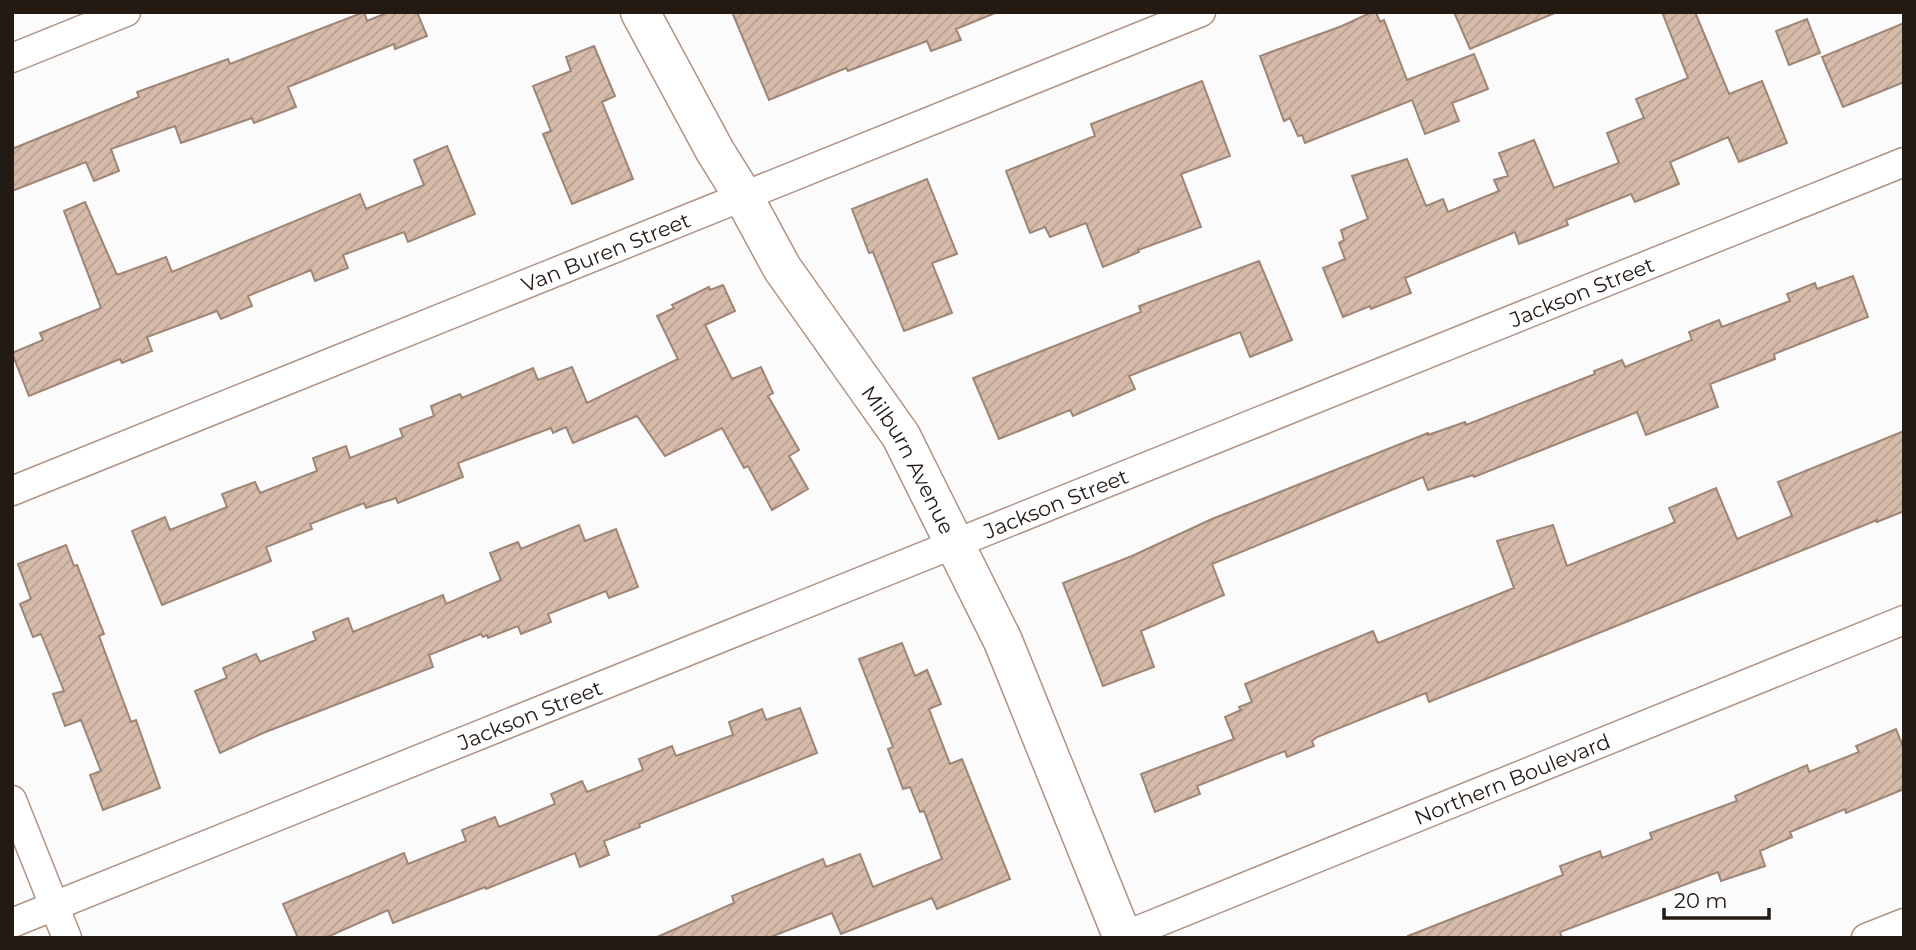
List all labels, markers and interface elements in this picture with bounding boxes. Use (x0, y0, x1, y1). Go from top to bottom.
street label: Van Buren Street (518, 207, 694, 297)
street label: Jackson Street (1505, 251, 1658, 332)
street label: Milburn Avenue (857, 380, 960, 538)
street label: Jackson Street (979, 463, 1132, 544)
street label: Jackson Street (453, 675, 606, 755)
street label: Northern Boulevard (1410, 728, 1614, 830)
scale bar (1664, 876, 1769, 920)
text: 20 m (1674, 888, 1728, 913)

